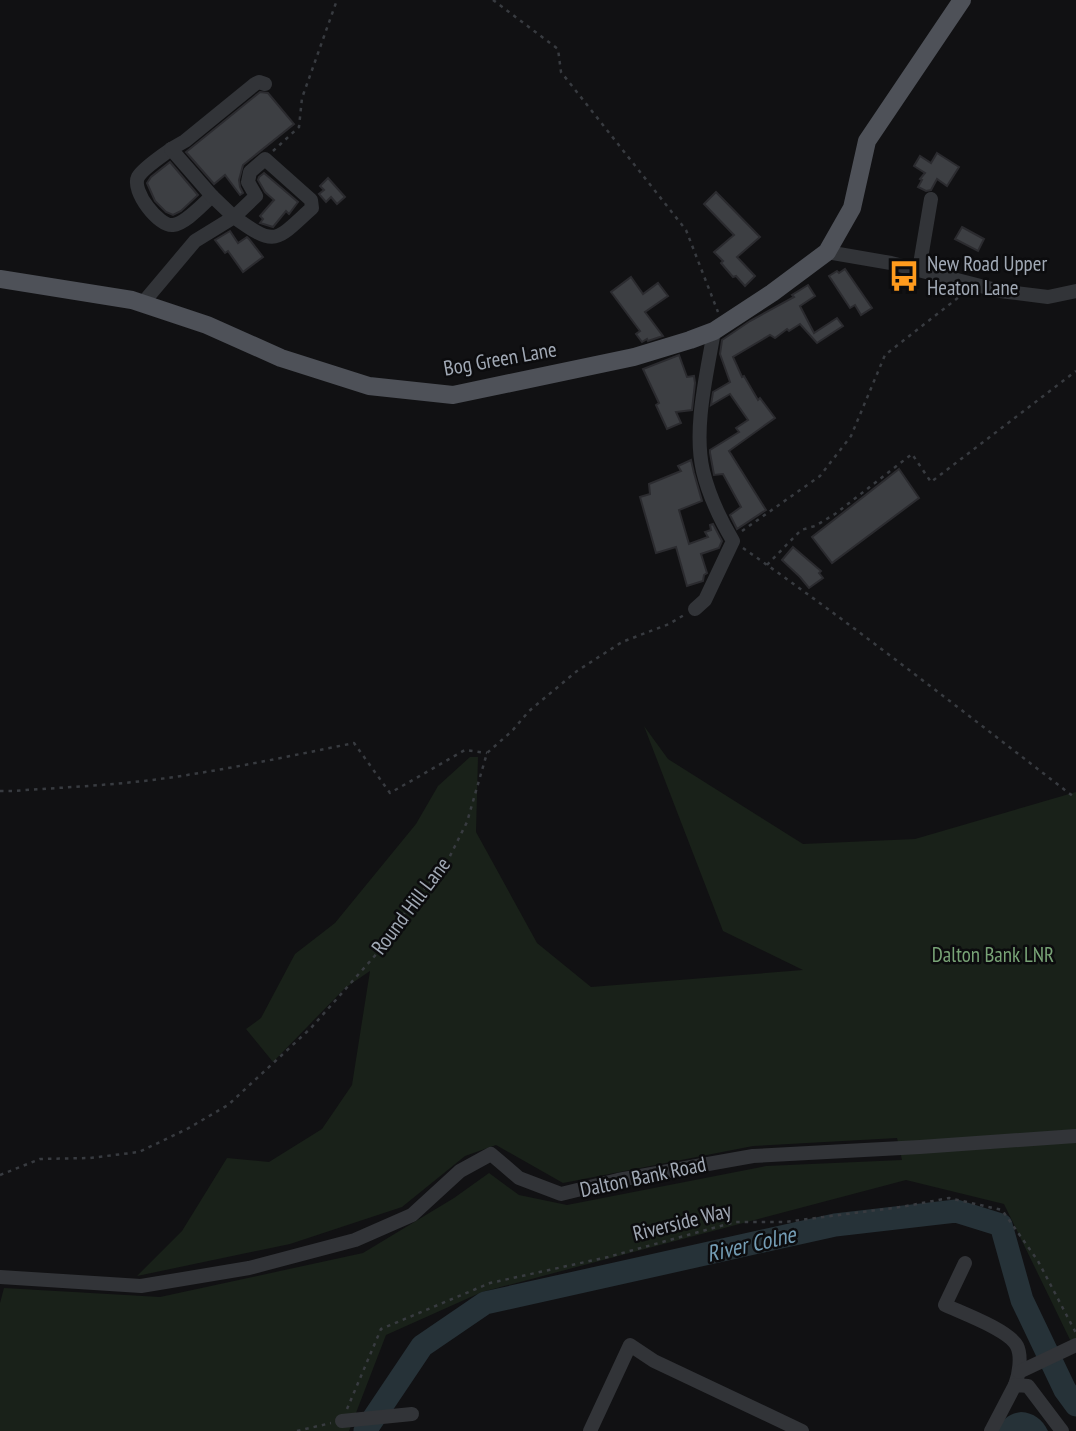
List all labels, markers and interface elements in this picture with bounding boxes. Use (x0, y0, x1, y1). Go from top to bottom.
place label: New Road Upper Heaton Lane (927, 250, 1047, 301)
bus stop icon: New Road Upper Heaton Lane (887, 259, 921, 293)
street label: Bog Green Lane (441, 335, 558, 382)
street label: Round Hill Lane (365, 852, 456, 960)
park label: Dalton Bank LNR (932, 941, 1054, 968)
street label: Dalton Bank Road (577, 1150, 708, 1203)
street label: Riverside Way (630, 1196, 734, 1247)
water label: River Colne (704, 1219, 800, 1268)

